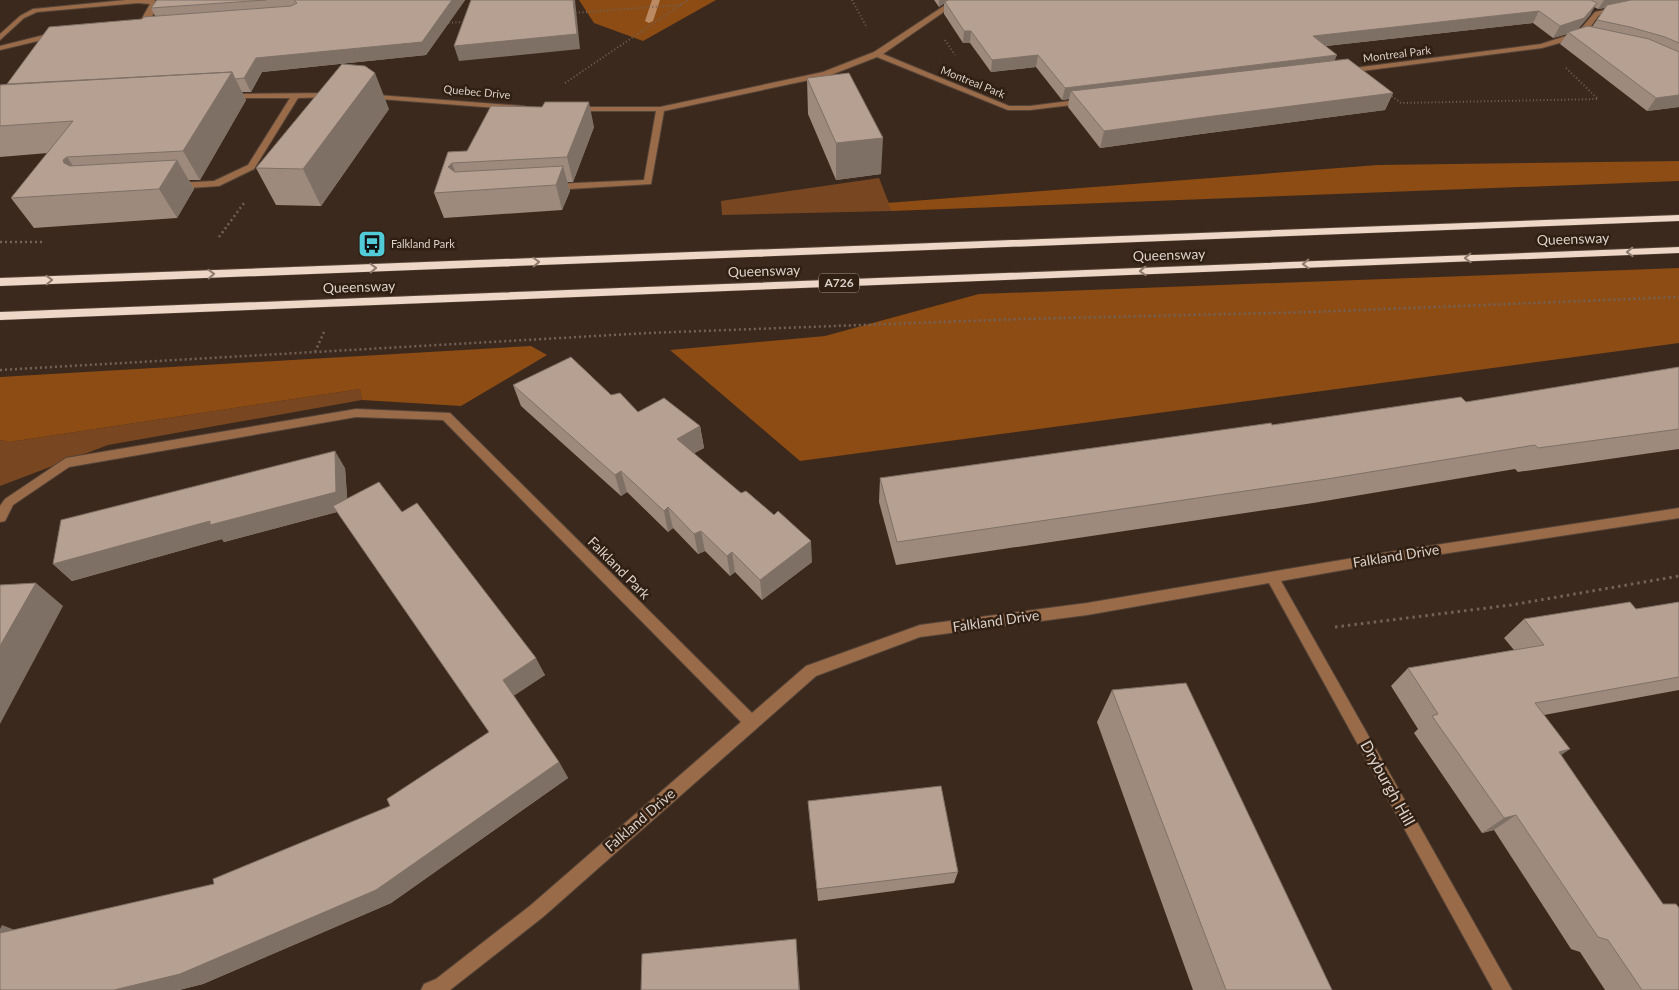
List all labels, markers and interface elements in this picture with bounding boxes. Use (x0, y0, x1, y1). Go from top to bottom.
street label: Montreal Park (1362, 43, 1432, 64)
street label: Montreal Park (939, 63, 1008, 100)
street label: Quebec Drive (443, 82, 511, 101)
bus stop icon: Falkland Park (357, 229, 387, 259)
street label: Queensway (1536, 229, 1610, 248)
place label: Falkland Park (391, 237, 455, 250)
street label: Queensway (1132, 245, 1206, 264)
one-way arrow (1626, 246, 1634, 257)
one-way arrow (1464, 253, 1472, 263)
one-way arrow (532, 256, 540, 267)
one-way arrow (1301, 259, 1309, 270)
street label: Queensway (727, 261, 801, 280)
one-way arrow (370, 262, 378, 273)
one-way arrow (1139, 265, 1147, 276)
one-way arrow (208, 269, 215, 279)
road number: A726 (819, 274, 859, 292)
one-way arrow (45, 275, 53, 285)
street label: Queensway (322, 277, 396, 296)
street label: Falkland Park (585, 533, 655, 603)
street label: Falkland Drive (1352, 540, 1440, 571)
street label: Falkland Drive (952, 606, 1040, 635)
street label: Dryburgh Hill (1357, 737, 1420, 829)
street label: Falkland Drive (601, 785, 678, 855)

